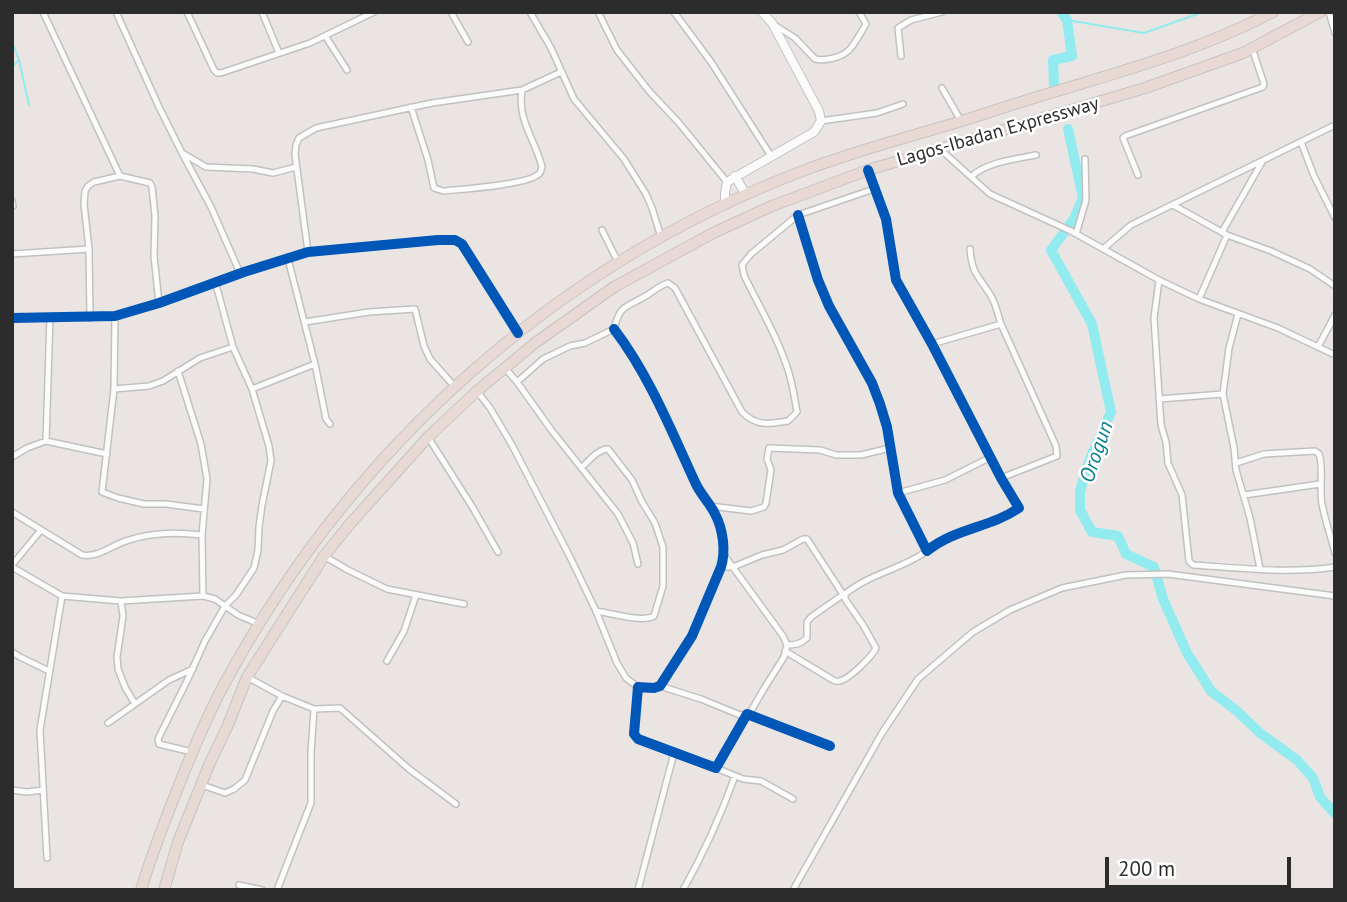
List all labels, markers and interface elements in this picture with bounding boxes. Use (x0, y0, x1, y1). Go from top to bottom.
street label: Lagos-Ibadan Expressway (894, 92, 1102, 172)
water label: Orogun (1075, 418, 1119, 486)
scale bar (1109, 842, 1294, 886)
text: 200 m (1118, 855, 1175, 882)

